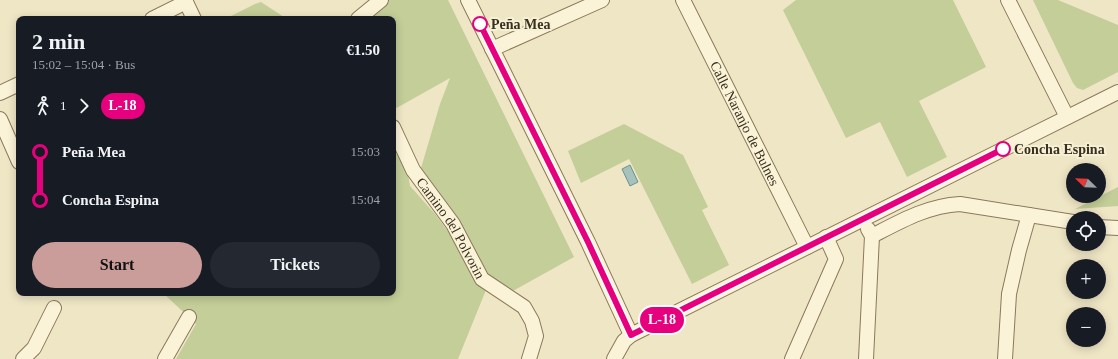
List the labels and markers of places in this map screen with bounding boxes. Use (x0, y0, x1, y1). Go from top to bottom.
marker: Peña Mea (472, 16, 488, 32)
place label: Peña Mea (491, 17, 550, 32)
marker: Concha Espina (995, 141, 1011, 157)
place label: Concha Espina (1014, 142, 1105, 157)

